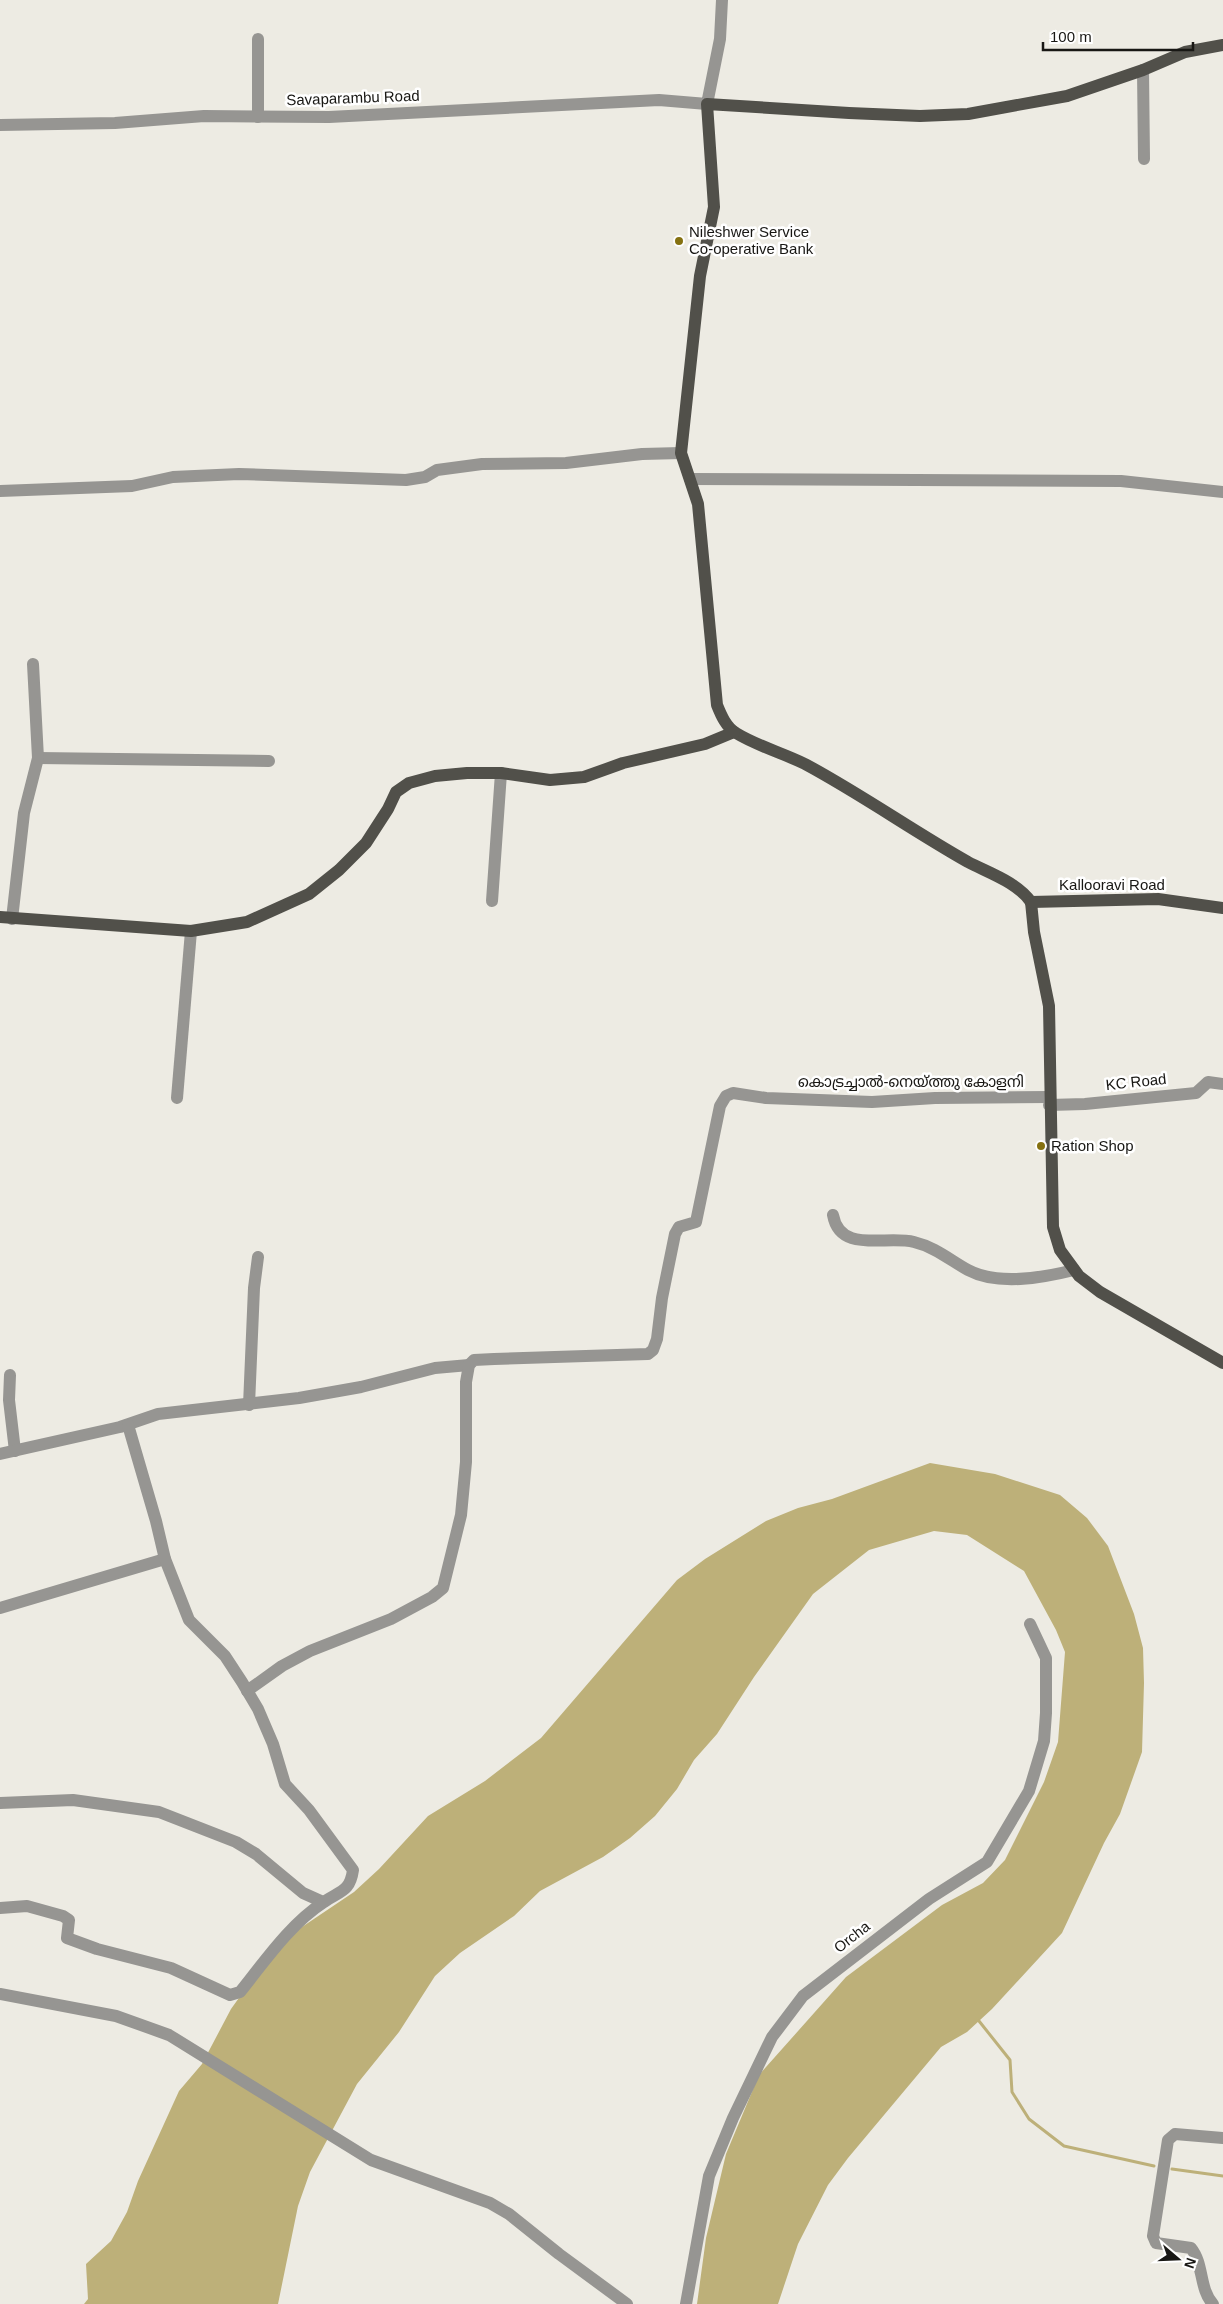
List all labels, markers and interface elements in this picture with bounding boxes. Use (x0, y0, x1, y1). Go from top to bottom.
scale bar (1043, 20, 1193, 52)
text: 100 m (1050, 28, 1092, 45)
street label: Savaparambu Road (286, 87, 420, 108)
place label: Nileshwer Service Co-operative Bank (689, 223, 814, 257)
marker: Nileshwer Service Co-operative Bank (673, 235, 685, 247)
street label: Kallooravi Road (1059, 876, 1165, 893)
street label: KC Road (1105, 1070, 1167, 1093)
street label: കൊട്രച്ചാൽ-നെയ്ത്തു കോളനി (798, 1073, 1024, 1091)
place label: Ration Shop (1051, 1137, 1134, 1154)
marker: Ration Shop (1035, 1140, 1047, 1152)
street label: Orcha (830, 1917, 874, 1956)
north arrow (1153, 2234, 1203, 2284)
text: N (1181, 2256, 1200, 2271)

